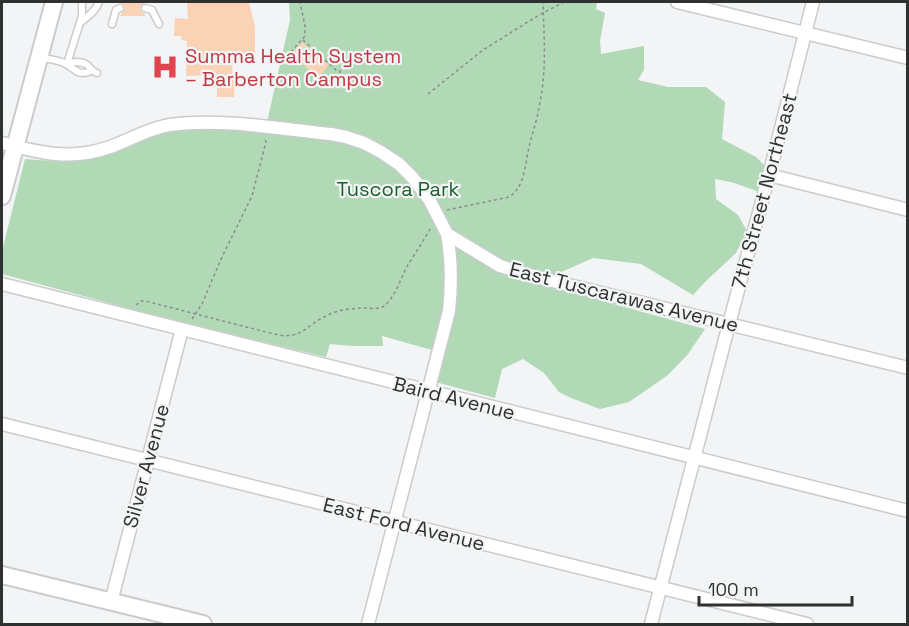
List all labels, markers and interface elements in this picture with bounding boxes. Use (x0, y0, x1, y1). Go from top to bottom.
place label: Summa Health System – Barberton Campus (185, 43, 401, 92)
hospital icon: Summa Health System – Barberton Campus (150, 52, 180, 82)
street label: 7th Street Northeast (725, 90, 803, 292)
park label: Tuscora Park (337, 176, 460, 202)
street label: East Tuscarawas Avenue (507, 256, 741, 338)
street label: Baird Avenue (390, 370, 518, 426)
street label: Silver Avenue (117, 401, 175, 531)
street label: East Ford Avenue (320, 491, 488, 557)
scale bar (699, 569, 852, 607)
text: 100 m (708, 578, 759, 601)

